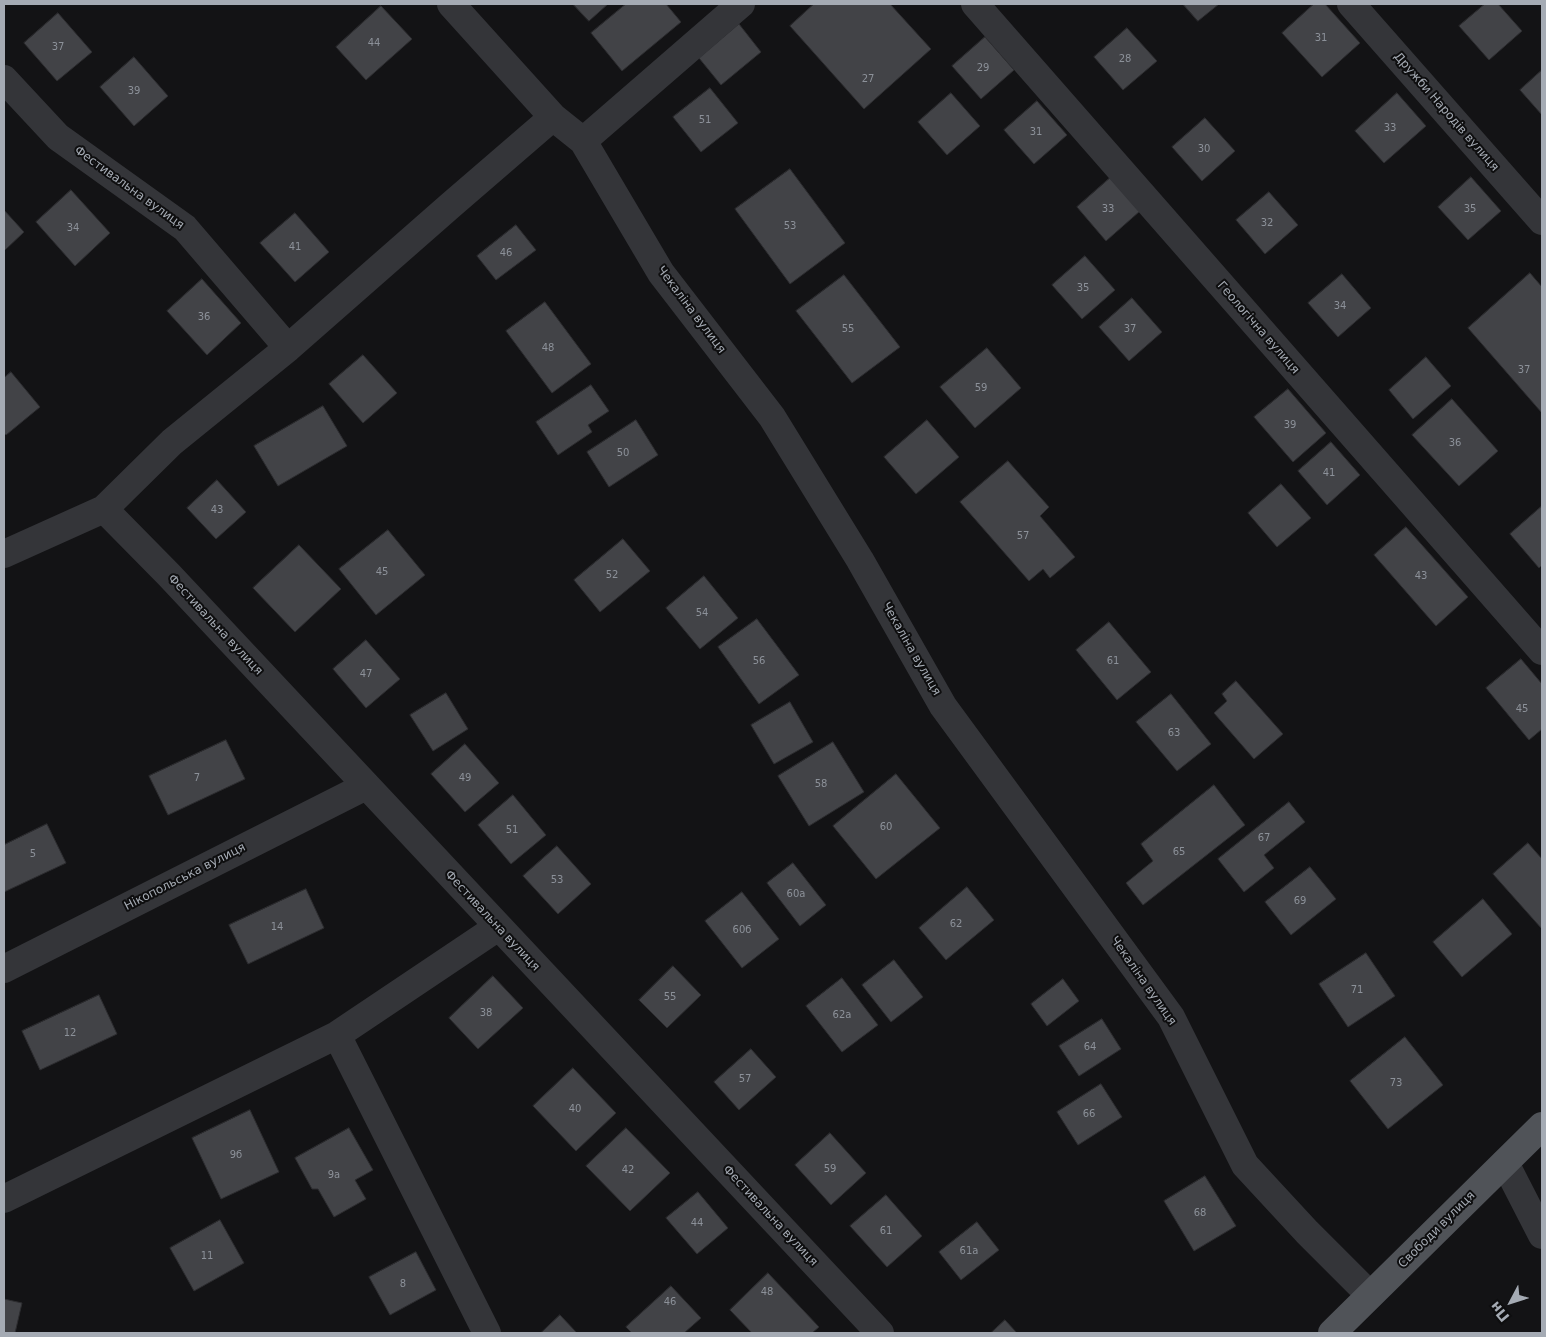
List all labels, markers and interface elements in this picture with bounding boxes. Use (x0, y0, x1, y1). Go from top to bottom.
house number: 31 (1315, 32, 1327, 44)
house number: 44 (368, 37, 380, 49)
house number: 37 (52, 41, 64, 53)
street label: Дружби Народів вулиця (1390, 50, 1502, 174)
house number: 28 (1119, 53, 1131, 65)
house number: 29 (977, 62, 989, 74)
house number: 27 (862, 73, 874, 85)
house number: 39 (128, 85, 140, 97)
house number: 51 (699, 114, 711, 126)
house number: 33 (1384, 122, 1396, 134)
house number: 31 (1030, 126, 1042, 138)
street label: Фестивальна вулиця (71, 143, 187, 233)
house number: 30 (1198, 143, 1210, 155)
house number: 33 (1102, 203, 1114, 215)
house number: 35 (1464, 203, 1476, 215)
house number: 32 (1261, 217, 1273, 229)
house number: 53 (784, 220, 796, 232)
house number: 34 (67, 222, 79, 234)
house number: 41 (289, 241, 301, 253)
house number: 46 (500, 247, 512, 259)
street label: Чекаліна вулиця (654, 264, 728, 356)
street label: Геологічна вулиця (1214, 279, 1302, 377)
house number: 35 (1077, 282, 1089, 294)
house number: 34 (1334, 300, 1346, 312)
house number: 36 (198, 311, 210, 323)
house number: 55 (842, 323, 854, 335)
house number: 37 (1124, 323, 1136, 335)
house number: 48 (542, 342, 554, 354)
house number: 37 (1518, 364, 1530, 376)
house number: 59 (975, 382, 987, 394)
house number: 39 (1284, 419, 1296, 431)
house number: 36 (1449, 437, 1461, 449)
house number: 50 (617, 447, 629, 459)
house number: 41 (1323, 467, 1335, 479)
house number: 43 (211, 504, 223, 516)
house number: 57 (1017, 530, 1029, 542)
house number: 45 (376, 566, 388, 578)
house number: 52 (606, 569, 618, 581)
house number: 43 (1415, 570, 1427, 582)
street label: Фестивальна вулиця (165, 572, 265, 678)
street label: Чекаліна вулиця (878, 600, 944, 698)
house number: 54 (696, 607, 708, 619)
house number: 56 (753, 655, 765, 667)
house number: 61 (1107, 655, 1119, 667)
house number: 47 (360, 668, 372, 680)
house number: 45 (1516, 703, 1528, 715)
house number: 63 (1168, 727, 1180, 739)
house number: 7 (194, 772, 200, 784)
house number: 49 (459, 772, 471, 784)
house number: 58 (815, 778, 827, 790)
house number: 60 (880, 821, 892, 833)
house number: 51 (506, 824, 518, 836)
house number: 67 (1258, 832, 1270, 844)
street label: Нікопольська вулиця (122, 840, 248, 914)
house number: 65 (1173, 846, 1185, 858)
house number: 5 (30, 848, 36, 860)
street label: Фестивальна вулиця (442, 868, 542, 974)
house number: 53 (551, 874, 563, 886)
house number: 60а (787, 888, 805, 900)
house number: 69 (1294, 895, 1306, 907)
house number: 62 (950, 918, 962, 930)
house number: 14 (271, 921, 283, 933)
house number: 60б (733, 924, 751, 936)
street label: Чекаліна вулиця (1107, 934, 1179, 1028)
house number: 71 (1351, 984, 1363, 996)
house number: 55 (664, 991, 676, 1003)
house number: 38 (480, 1007, 492, 1019)
house number: 62а (833, 1009, 851, 1021)
house number: 12 (64, 1027, 76, 1039)
house number: 64 (1084, 1041, 1096, 1053)
house number: 57 (739, 1073, 751, 1085)
house number: 73 (1390, 1077, 1402, 1089)
house number: 40 (569, 1103, 581, 1115)
house number: 66 (1083, 1108, 1095, 1120)
house number: 9б (230, 1149, 242, 1161)
street label: Фестивальна вулиця (720, 1163, 820, 1269)
house number: 59 (824, 1163, 836, 1175)
house number: 42 (622, 1164, 634, 1176)
house number: 9а (328, 1169, 340, 1181)
street label: Свободи вулиця (1396, 1189, 1478, 1271)
house number: 68 (1194, 1207, 1206, 1219)
house number: 44 (691, 1217, 703, 1229)
house number: 61 (880, 1225, 892, 1237)
house number: 61а (960, 1245, 978, 1257)
house number: 11 (201, 1250, 213, 1262)
north arrow (1486, 1277, 1536, 1327)
house number: 8 (400, 1278, 406, 1290)
house number: 48 (761, 1286, 773, 1298)
house number: 46 (664, 1296, 676, 1308)
text: Пн (1487, 1298, 1513, 1325)

